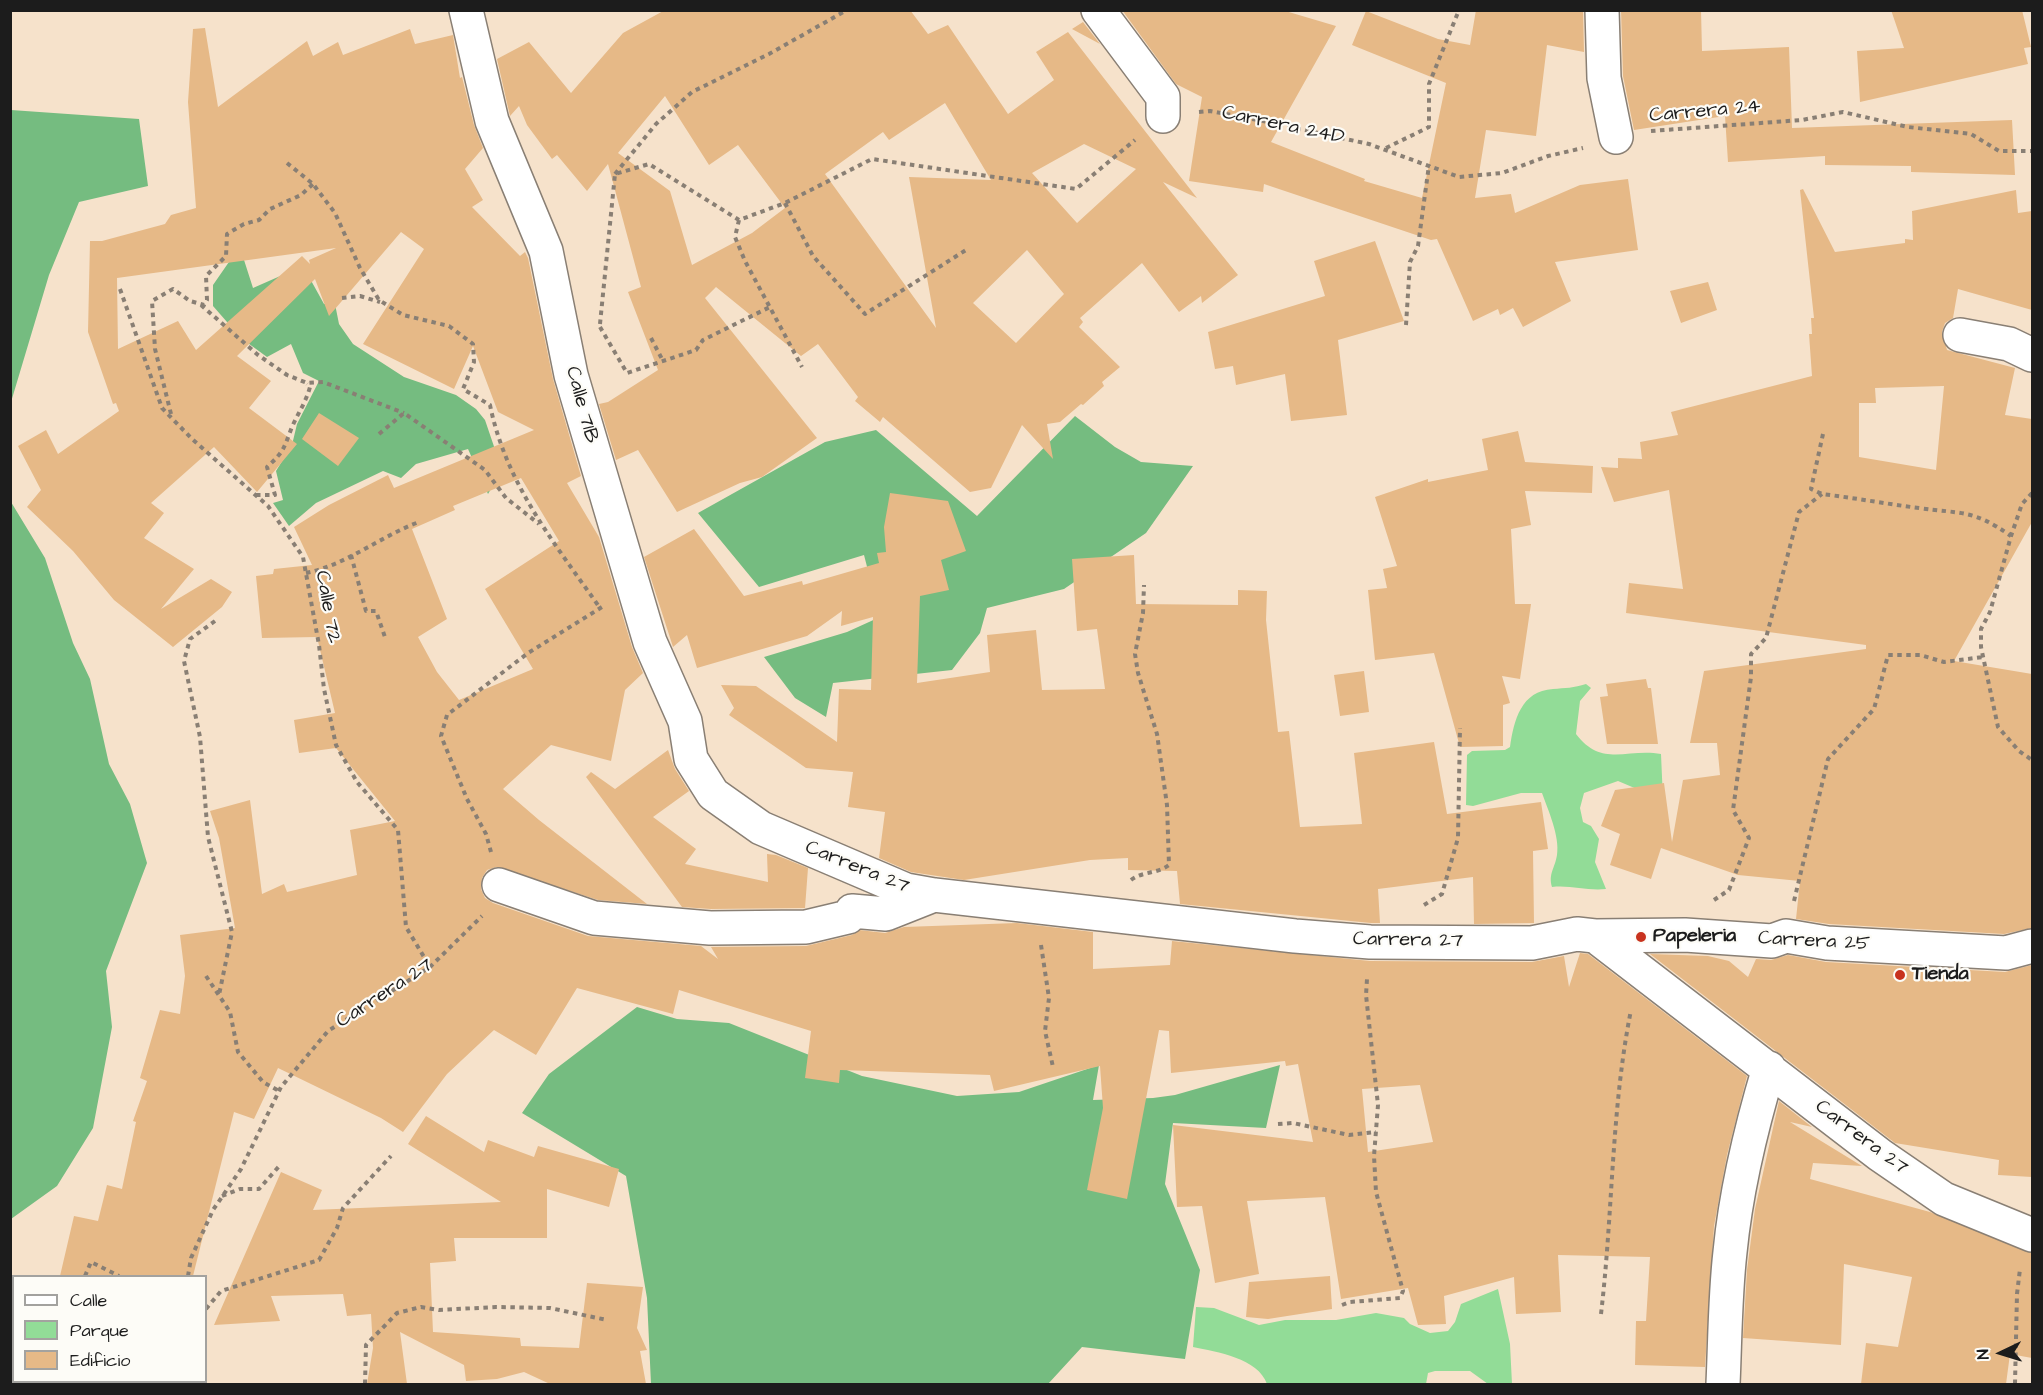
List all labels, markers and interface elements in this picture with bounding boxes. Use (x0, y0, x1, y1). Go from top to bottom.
street label: Carrera 24 (1648, 95, 1762, 129)
street label: Carrera 24D (1220, 101, 1346, 151)
street label: Calle 71B (559, 364, 603, 446)
street label: Calle 72 (309, 569, 345, 645)
street label: Carrera 27 (801, 836, 913, 900)
place label: Papeleria (1653, 925, 1736, 949)
street label: Carrera 25 (1757, 927, 1871, 957)
street label: Carrera 27 (1353, 928, 1463, 954)
marker: Papeleria (1634, 930, 1648, 944)
street label: Carrera 27 (332, 954, 438, 1034)
place label: Tienda (1912, 963, 1969, 987)
marker: Tienda (1893, 968, 1907, 982)
street label: Carrera 27 (1810, 1095, 1912, 1181)
legend (12, 1275, 207, 1383)
text: Calle (70, 1288, 107, 1313)
text: Parque (70, 1318, 129, 1343)
north arrow (1971, 1323, 2031, 1383)
text: Edificio (70, 1348, 130, 1373)
text: N (1972, 1348, 1994, 1360)

